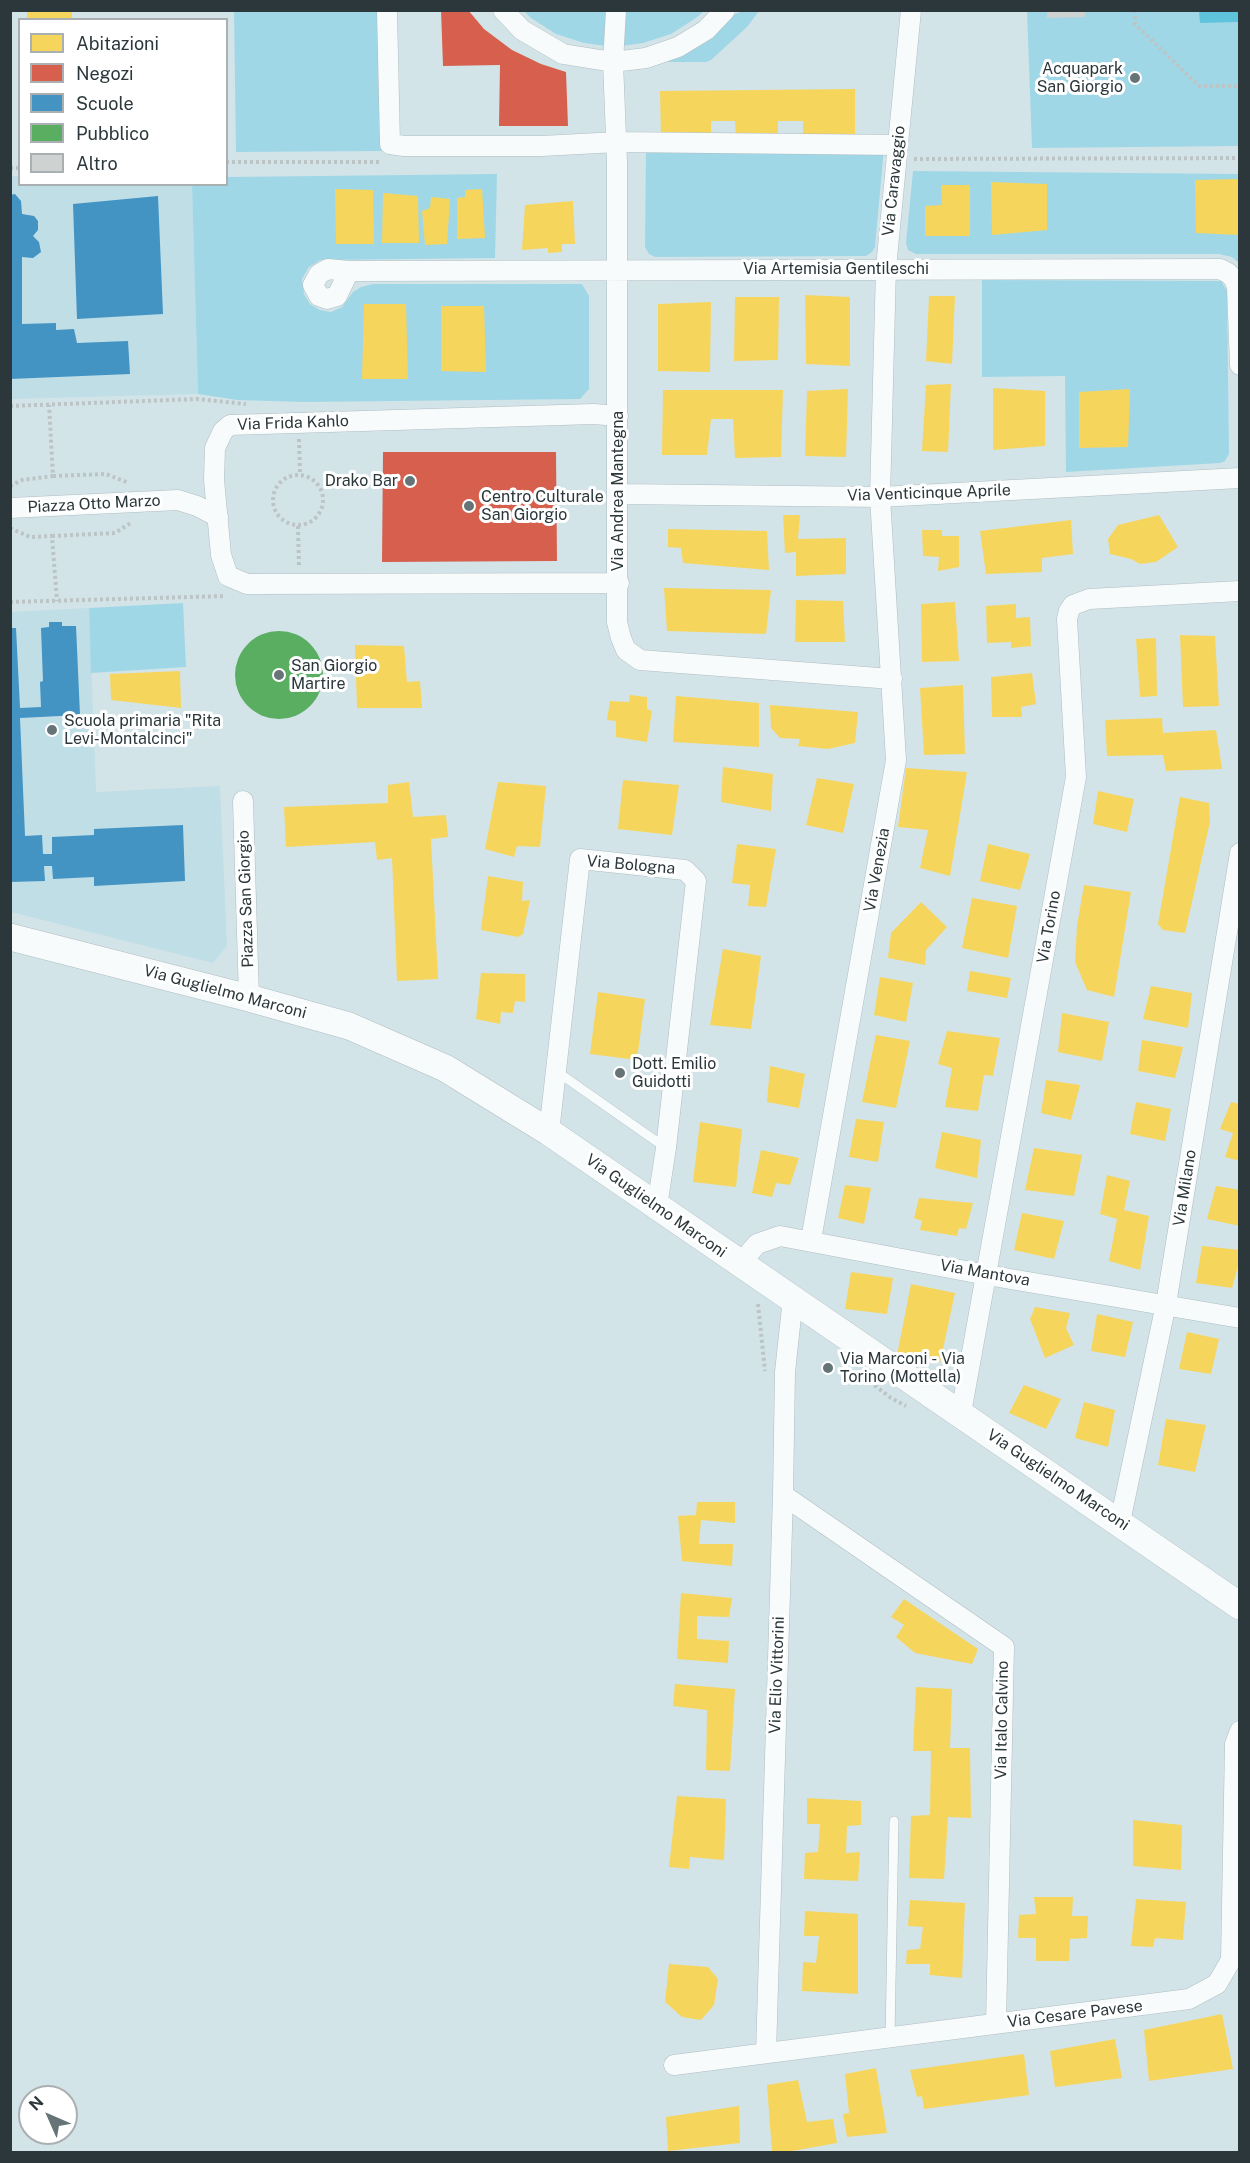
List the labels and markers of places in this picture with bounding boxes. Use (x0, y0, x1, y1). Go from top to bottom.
place label: Acquapark San Giorgio (1037, 59, 1123, 97)
marker: Acquapark San Giorgio (1128, 71, 1142, 85)
place label: Drako Bar (325, 471, 398, 491)
marker: Drako Bar (403, 474, 417, 488)
place label: Centro Culturale San Giorgio (481, 487, 604, 525)
marker: Centro Culturale San Giorgio (462, 499, 476, 513)
place label: San Giorgio Martire (291, 656, 377, 694)
marker: San Giorgio Martire (272, 668, 286, 682)
place label: Scuola primaria "Rita Levi-Montalcinci" (64, 711, 221, 749)
marker: Scuola primaria "Rita Levi-Montalcinci" (45, 723, 59, 737)
place label: Dott. Emilio Guidotti (632, 1054, 716, 1092)
marker: Dott. Emilio Guidotti (613, 1066, 627, 1080)
place label: Via Marconi - Via Torino (Mottella) (840, 1349, 965, 1387)
marker: Via Marconi - Via Torino (Mottella) (821, 1361, 835, 1375)

